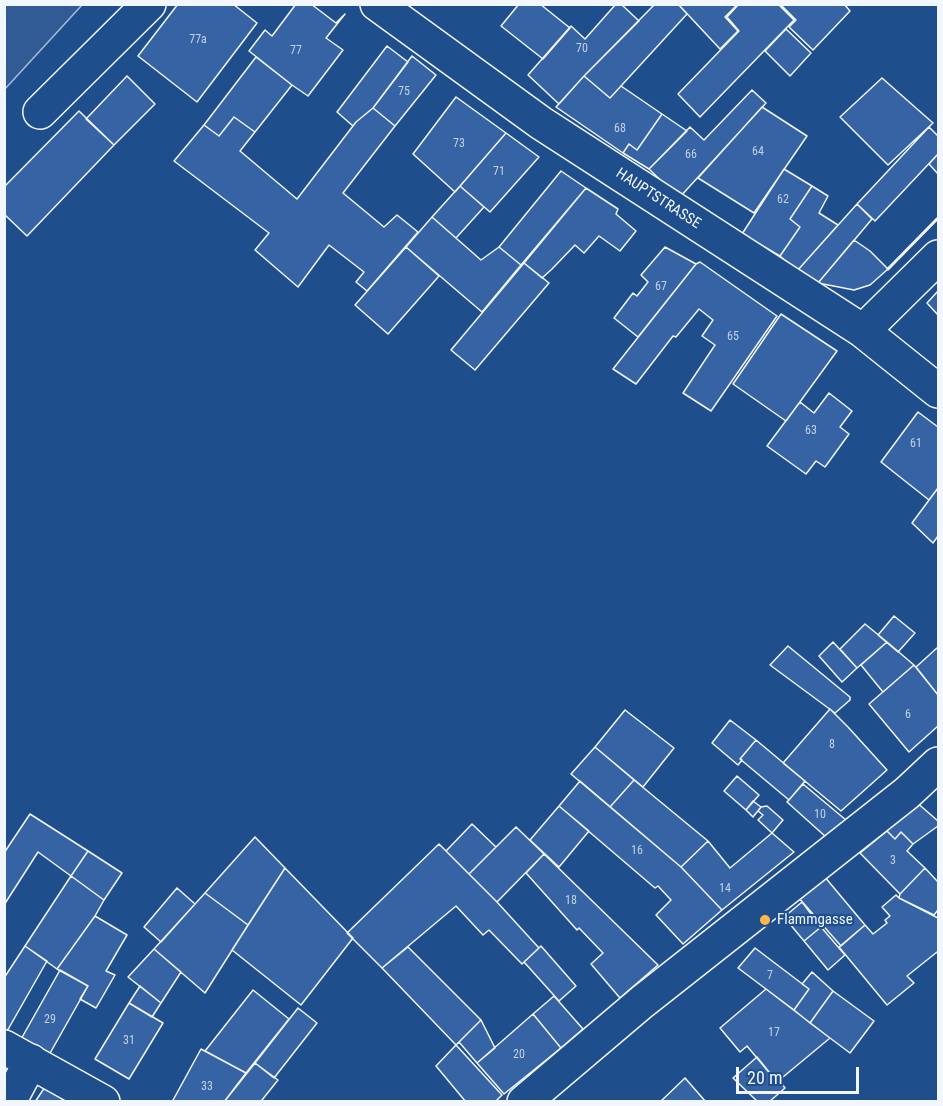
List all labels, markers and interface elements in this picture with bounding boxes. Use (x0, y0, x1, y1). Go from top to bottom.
house number: 77a (189, 33, 207, 47)
house number: 70 (576, 42, 588, 56)
house number: 77 (290, 44, 302, 58)
house number: 75 (398, 85, 410, 99)
house number: 68 (614, 122, 626, 136)
house number: 73 (453, 137, 465, 151)
house number: 64 (752, 145, 764, 159)
house number: 66 (685, 148, 697, 162)
house number: 71 (493, 165, 505, 179)
street label: HAUPTSTRASSE (612, 165, 704, 233)
house number: 62 (777, 193, 789, 207)
house number: 67 (655, 280, 667, 294)
house number: 65 (727, 330, 739, 344)
house number: 63 (805, 424, 817, 438)
house number: 61 (910, 437, 922, 451)
house number: 6 (905, 708, 911, 722)
house number: 8 (829, 738, 835, 752)
house number: 10 (814, 808, 826, 822)
house number: 16 (631, 844, 643, 858)
house number: 3 (890, 854, 896, 868)
house number: 14 (719, 882, 731, 896)
house number: 18 (565, 894, 577, 908)
place label: Flammgasse (777, 911, 853, 929)
marker: Flammgasse (758, 913, 772, 927)
house number: 7 (767, 969, 773, 983)
house number: 29 (44, 1013, 56, 1027)
house number: 17 (768, 1026, 780, 1040)
house number: 31 (123, 1034, 135, 1048)
house number: 20 (513, 1048, 525, 1062)
scale bar (739, 1055, 862, 1093)
text: 20 m (747, 1067, 782, 1088)
house number: 33 (201, 1080, 213, 1094)

